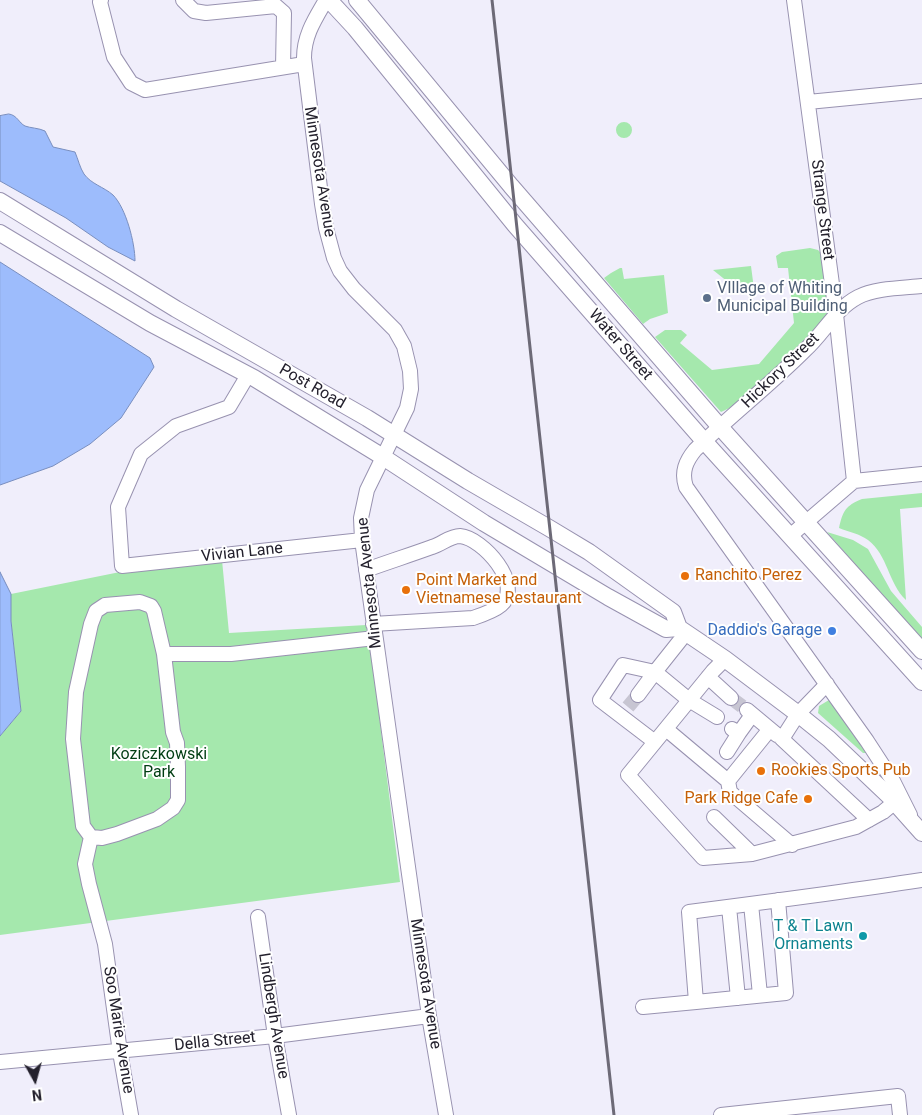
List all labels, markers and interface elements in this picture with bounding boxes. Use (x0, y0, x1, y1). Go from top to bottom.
street label: Minnesota Avenue (299, 105, 339, 239)
street label: Strange Street (806, 159, 838, 261)
place label: VIllage of Whiting Municipal Building (717, 279, 848, 317)
marker: VIllage of Whiting Municipal Building (701, 292, 713, 304)
street label: Water Street (584, 306, 656, 384)
street label: Hickory Street (738, 329, 824, 413)
street label: Post Road (275, 360, 349, 414)
street label: Minnesota Avenue (354, 517, 386, 649)
street label: Vivian Lane (200, 539, 284, 567)
place label: Ranchito Perez (695, 566, 802, 586)
marker: Ranchito Perez (679, 570, 691, 582)
place label: Point Market and Vietnamese Restaurant (416, 571, 582, 609)
marker: Point Market and Vietnamese Restaurant (400, 584, 412, 596)
place label: Daddio's Garage (708, 621, 822, 641)
marker: Daddio's Garage (826, 625, 838, 637)
park label: Koziczkowski Park (111, 745, 207, 783)
place label: Rookies Sports Pub (771, 761, 911, 781)
marker: Rookies Sports Pub (755, 765, 767, 777)
place label: Park Ridge Cafe (685, 789, 798, 809)
marker: Park Ridge Cafe (802, 793, 814, 805)
street label: Minnesota Avenue (405, 917, 445, 1051)
place label: T & T Lawn Ornaments (774, 917, 853, 955)
marker: T & T Lawn Ornaments (857, 930, 869, 942)
street label: Lindbergh Avenue (254, 952, 292, 1080)
street label: Soo Marie Avenue (98, 965, 138, 1095)
street label: Della Street (173, 1028, 257, 1056)
north arrow (10, 1055, 60, 1105)
text: N (31, 1086, 43, 1103)

